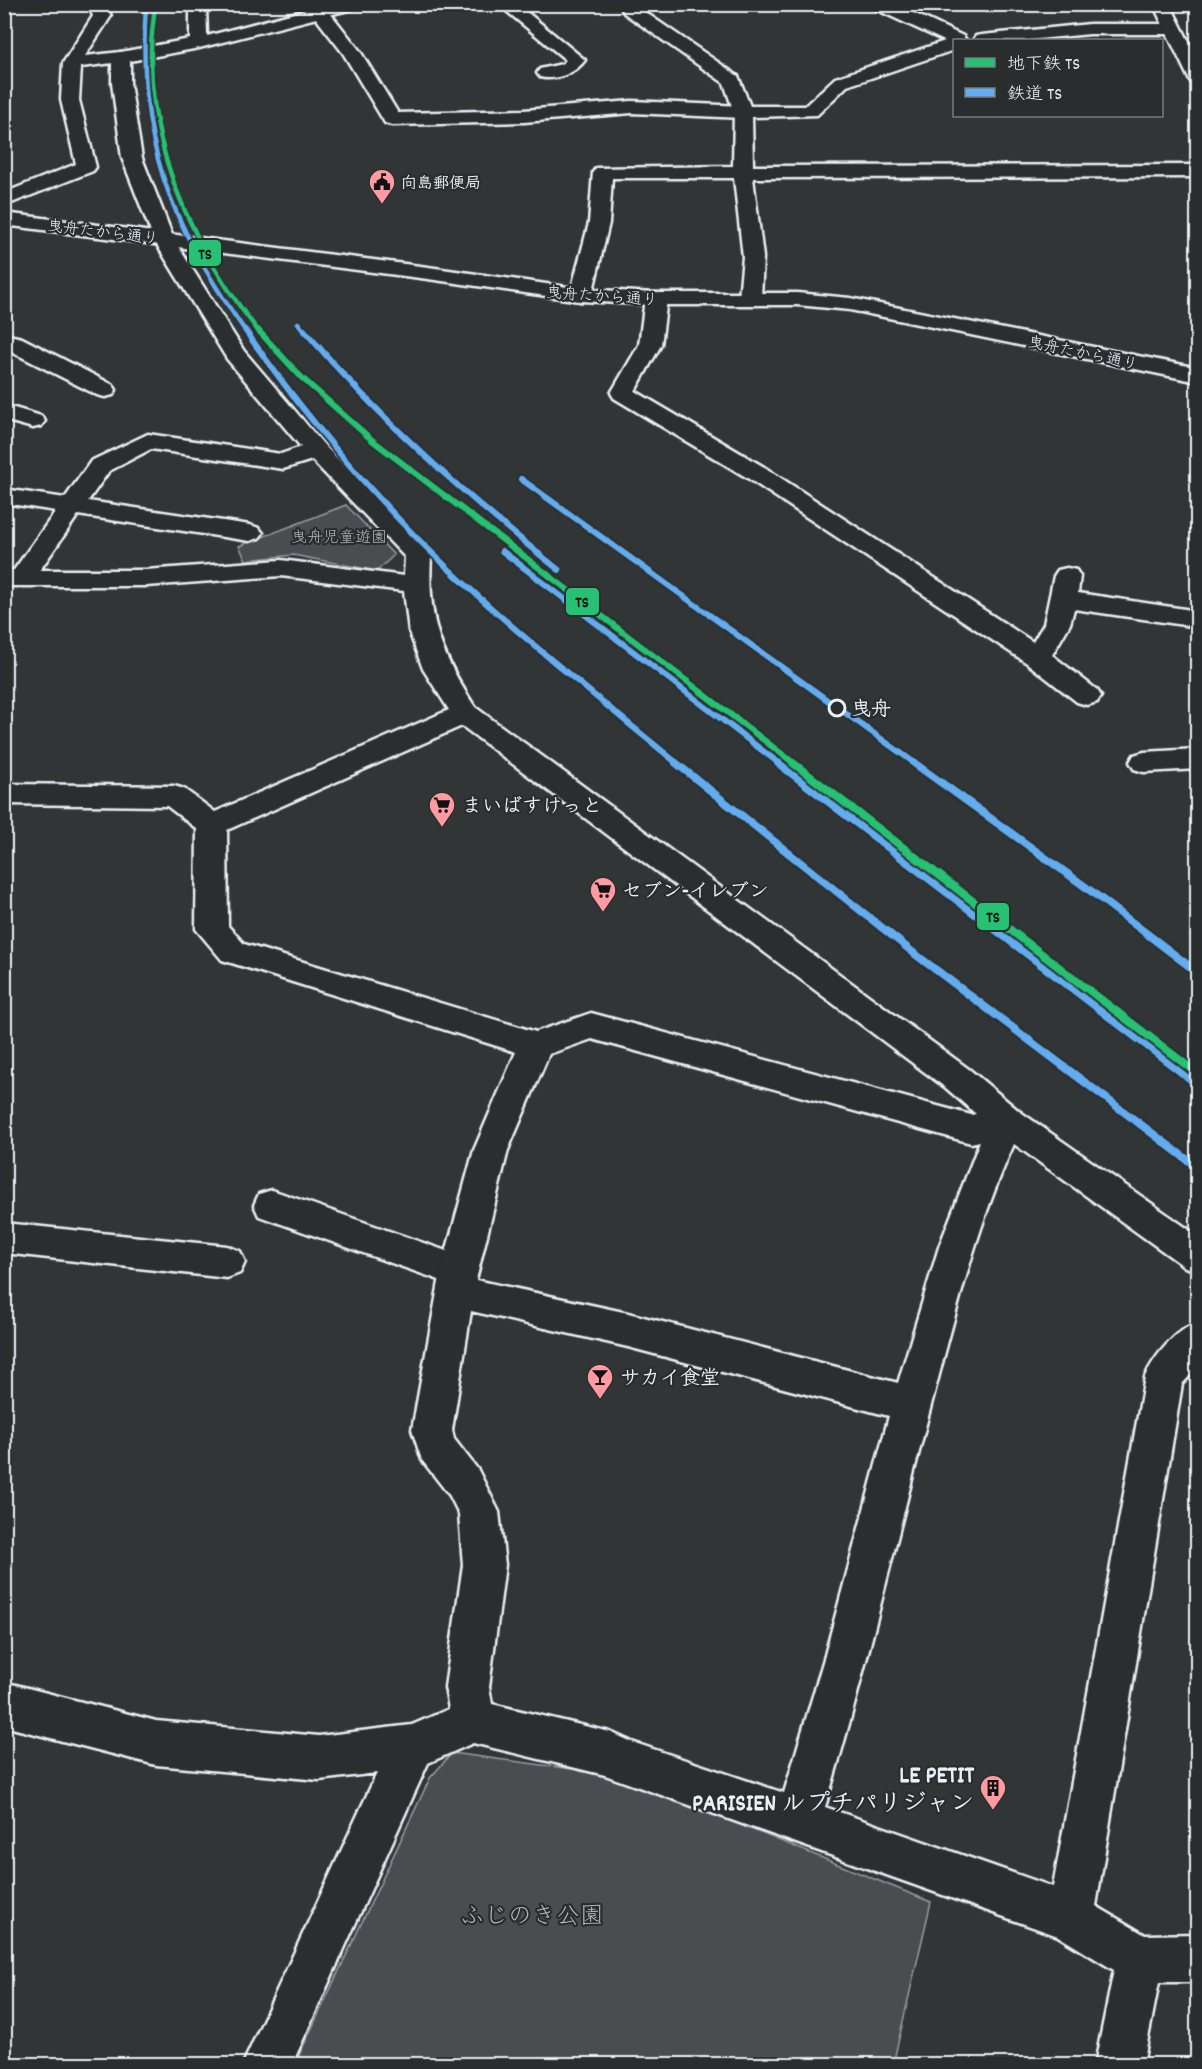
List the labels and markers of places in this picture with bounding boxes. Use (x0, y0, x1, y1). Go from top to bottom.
public building icon: 向島郵便局 (367, 167, 397, 205)
place label: 向島郵便局 (401, 173, 481, 196)
place label: 曳舟 (851, 697, 891, 725)
marker: 曳舟 (828, 699, 846, 717)
supermarket icon: まいばすけっと (427, 790, 457, 828)
place label: まいばすけっと (462, 794, 602, 822)
supermarket icon: セブン-イレブン (588, 875, 618, 913)
place label: セブン-イレブン (622, 879, 769, 907)
bar icon: サカイ食堂 (585, 1362, 615, 1400)
place label: サカイ食堂 (620, 1366, 720, 1394)
place label: LE PETIT PARISIEN ルプチパリジャン (692, 1760, 974, 1822)
building icon: LE PETIT PARISIEN ルプチパリジャン (978, 1773, 1008, 1811)

